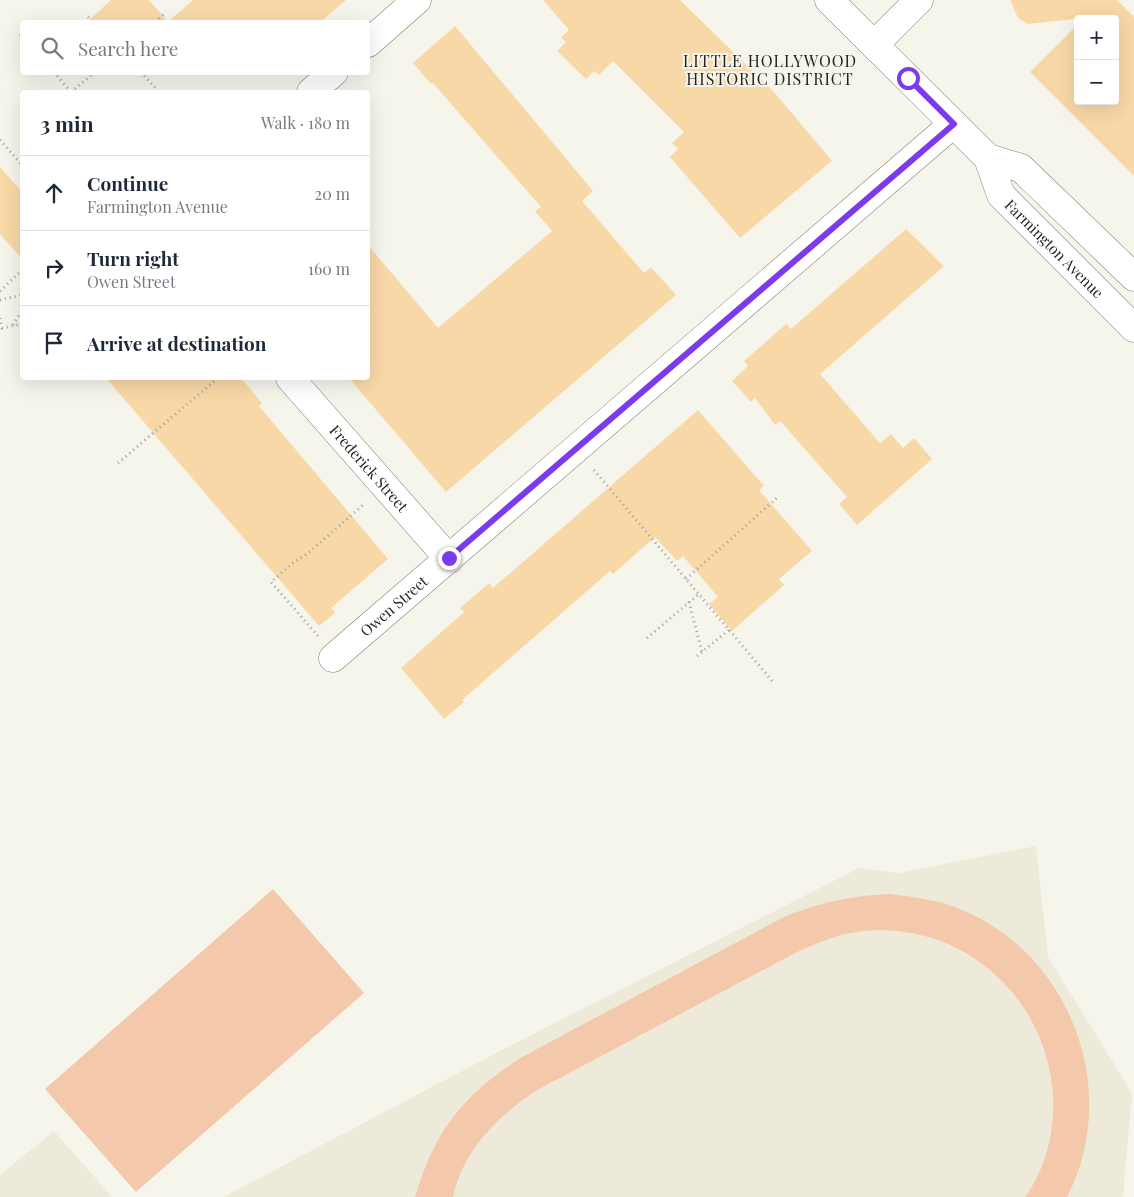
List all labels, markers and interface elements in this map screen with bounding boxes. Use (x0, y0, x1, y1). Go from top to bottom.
map controls (1074, 15, 1119, 105)
button: + (1074, 15, 1119, 60)
search box (20, 20, 370, 75)
icon: search (38, 34, 66, 62)
text: Search here (78, 35, 178, 61)
district label: LITTLE HOLLYWOOD HISTORIC DISTRICT (683, 50, 857, 89)
button: − (1074, 60, 1119, 105)
route start (897, 67, 920, 90)
text: 3 min (40, 109, 94, 137)
text: Walk · 180 m (261, 112, 350, 133)
text: Continue (87, 170, 168, 196)
icon: ahead (40, 179, 68, 207)
text: 20 m (315, 183, 350, 204)
street label: Farmington Avenue (1001, 195, 1108, 302)
text: Farmington Avenue (87, 196, 228, 217)
text: Turn right (87, 245, 179, 271)
icon: right (40, 254, 68, 282)
text: 160 m (308, 258, 350, 279)
text: Owen Street (87, 271, 176, 292)
icon: arrive (40, 329, 68, 357)
text: Arrive at destination (87, 330, 267, 356)
street label: Frederick Street (326, 420, 413, 516)
route end (438, 547, 461, 570)
street label: Owen Street (356, 571, 432, 641)

